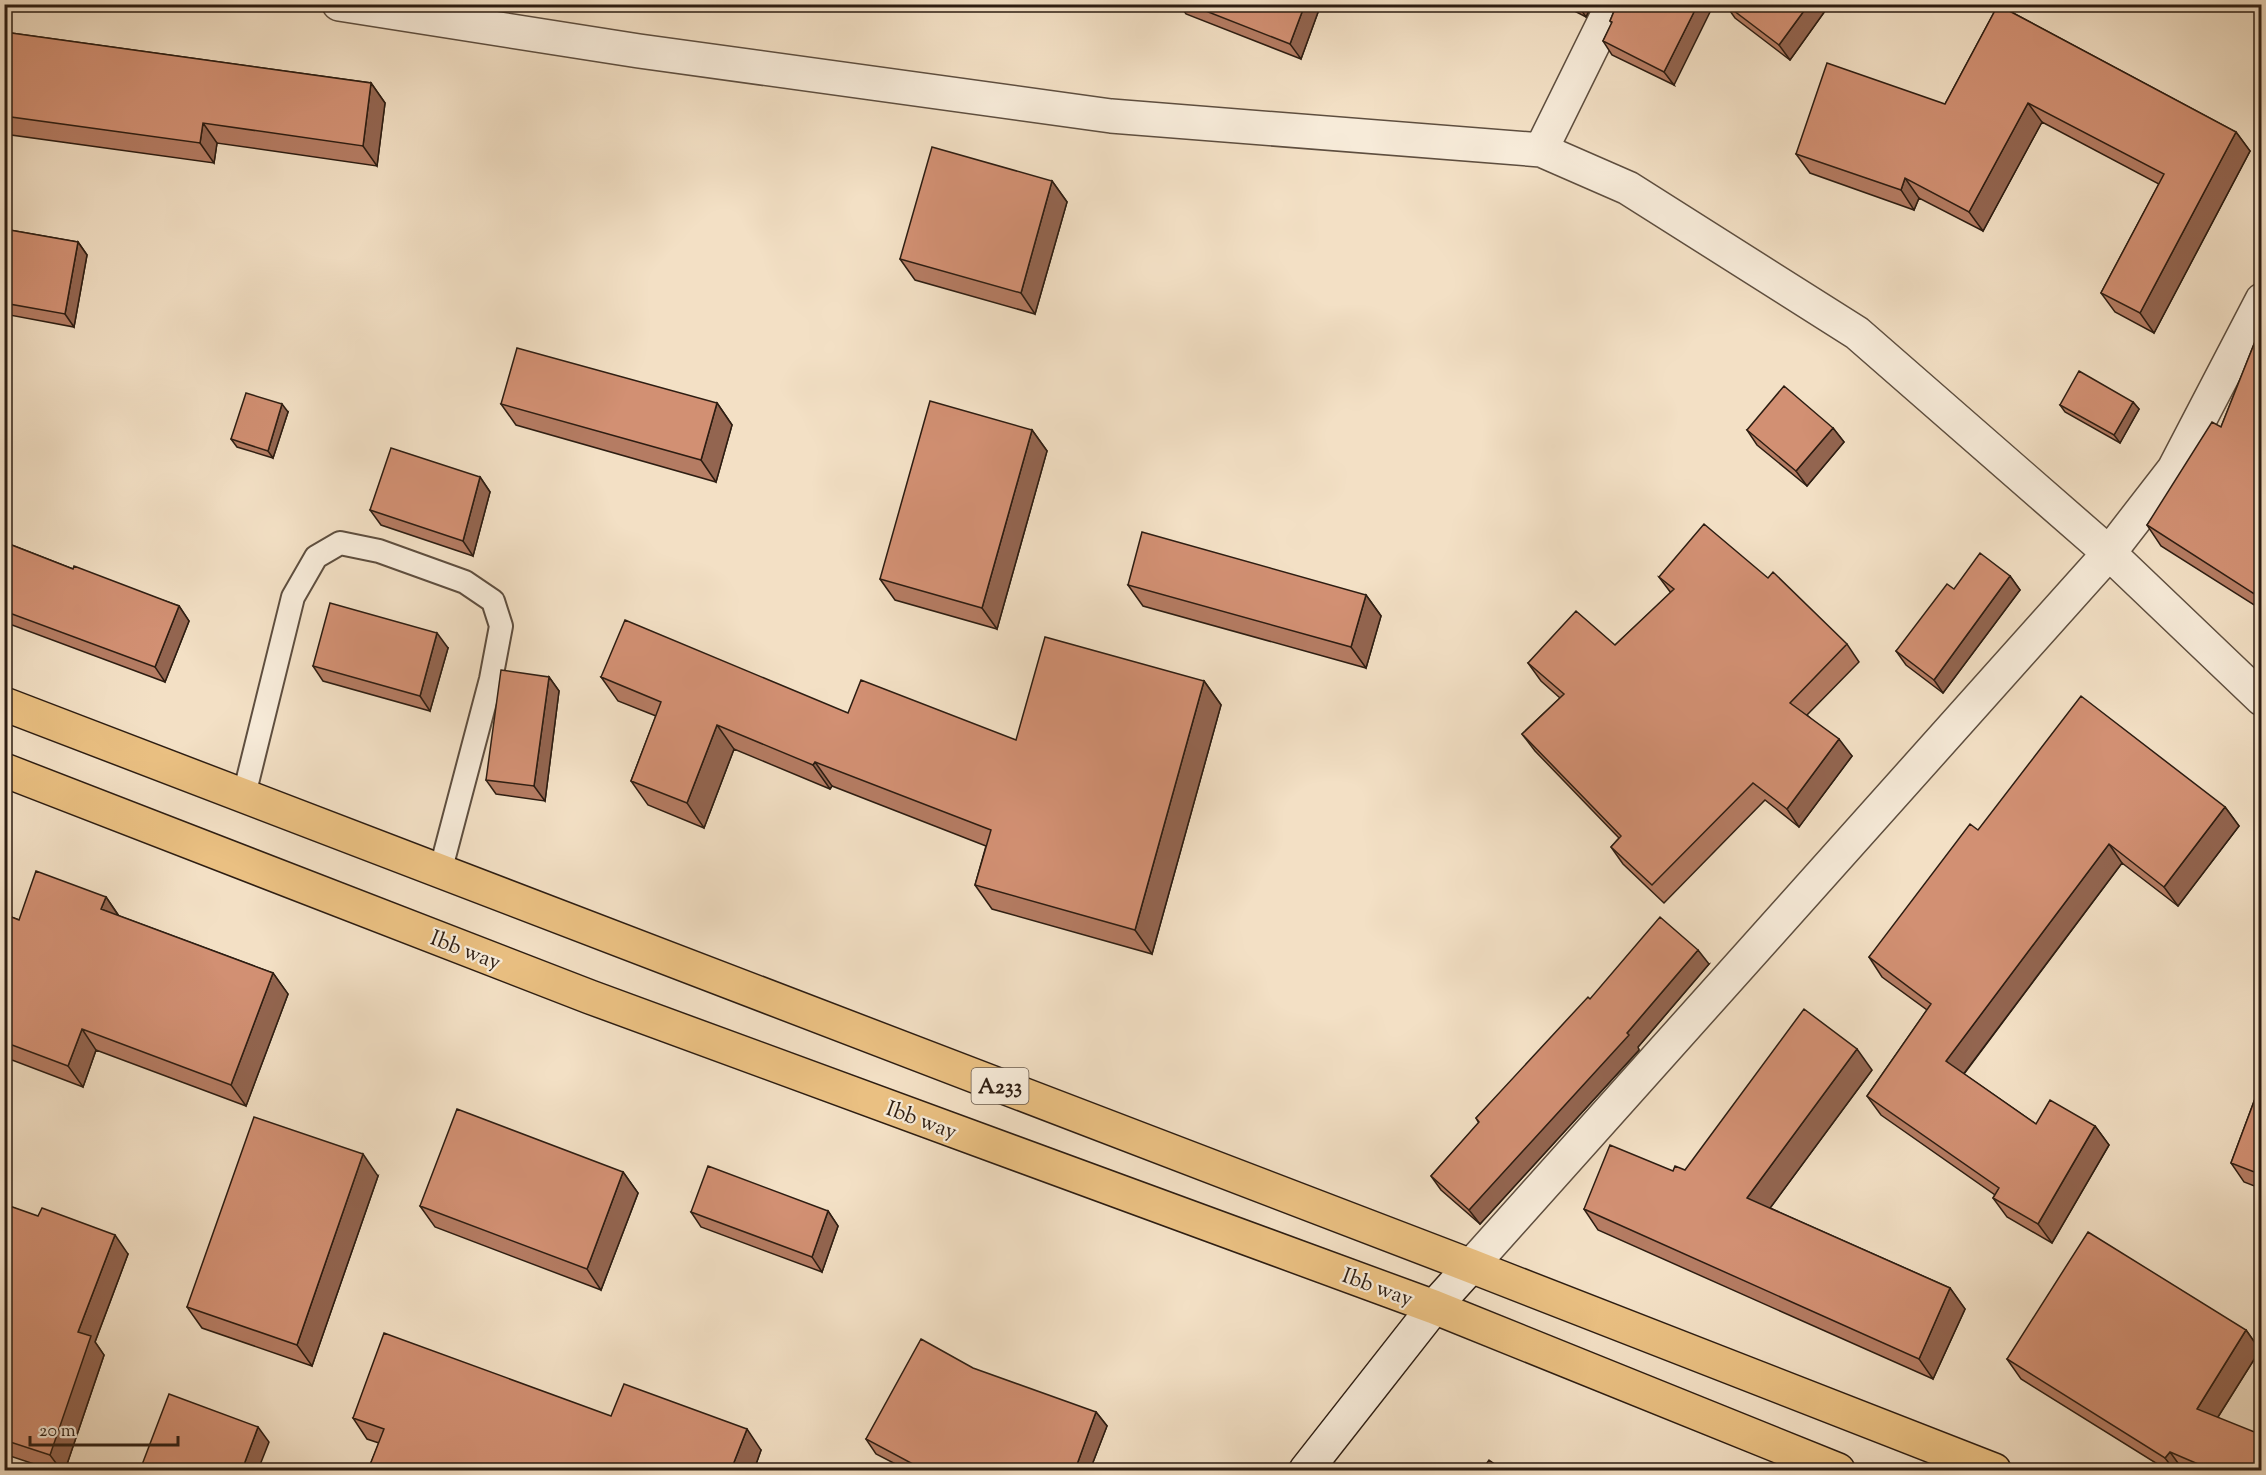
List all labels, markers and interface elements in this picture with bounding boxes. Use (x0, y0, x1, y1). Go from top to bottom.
street label: Ibb way (425, 924, 505, 980)
road number: A233 (972, 1068, 1028, 1104)
street label: Ibb way (881, 1094, 961, 1149)
street label: Ibb way (1337, 1261, 1417, 1316)
scale bar (30, 1409, 178, 1447)
text: 20 m (39, 1419, 76, 1445)

